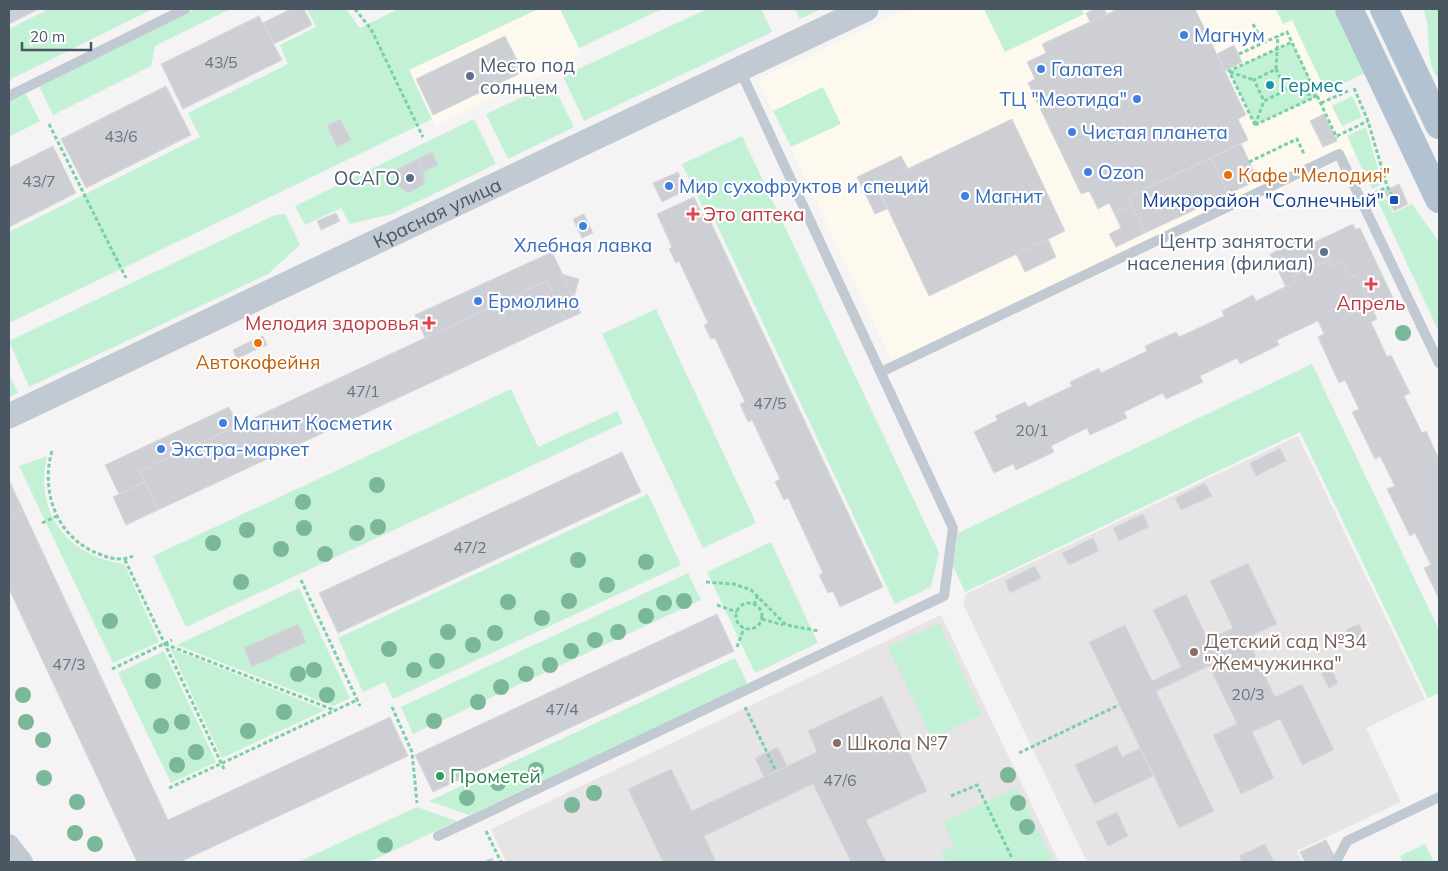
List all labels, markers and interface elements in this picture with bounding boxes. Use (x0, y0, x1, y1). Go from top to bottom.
scale bar (22, 20, 91, 52)
place label: Магнум (1194, 23, 1265, 47)
text: 20 m (30, 27, 65, 46)
marker: Магнум (1178, 29, 1190, 41)
house number: 43/5 (204, 52, 238, 72)
place label: Место под солнцем (480, 53, 575, 99)
place label: Галатея (1051, 57, 1123, 81)
marker: Галатея (1035, 63, 1047, 75)
marker: Место под солнцем (464, 70, 476, 82)
place label: Гермес (1280, 73, 1343, 97)
marker: Гермес (1264, 79, 1276, 91)
place label: ТЦ "Меотида" (999, 87, 1127, 111)
marker: ТЦ "Меотида" (1131, 93, 1143, 105)
place label: Чистая планета (1082, 120, 1228, 144)
house number: 43/6 (104, 126, 138, 146)
marker: Чистая планета (1066, 126, 1078, 138)
place label: Ozon (1098, 160, 1144, 184)
place label: Кафе "Мелодия" (1238, 163, 1390, 187)
place label: ОСАГО (334, 166, 400, 190)
marker: Ozon (1082, 166, 1094, 178)
marker: Кафе "Мелодия" (1222, 169, 1234, 181)
house number: 43/7 (22, 171, 56, 191)
street label: Красная улица (369, 172, 505, 253)
marker: ОСАГО (404, 172, 416, 184)
place label: Мир сухофруктов и специй (679, 174, 929, 198)
marker: Мир сухофруктов и специй (663, 180, 675, 192)
place label: Магнит (975, 184, 1043, 208)
place label: Микрорайон "Солнечный" (1143, 188, 1384, 212)
marker: Магнит (959, 190, 971, 202)
marker: Микрорайон "Солнечный" (1388, 194, 1400, 206)
place label: Это аптека (703, 202, 805, 226)
marker: Это аптека (687, 208, 699, 220)
marker: Хлебная лавка (577, 220, 589, 232)
place label: Центр занятости населения (филиал) (1127, 229, 1314, 275)
place label: Хлебная лавка (514, 233, 652, 257)
marker: Центр занятости населения (филиал) (1318, 246, 1330, 258)
marker: Апрель (1365, 278, 1377, 290)
place label: Ермолино (488, 289, 579, 313)
place label: Апрель (1337, 291, 1405, 315)
marker: Ермолино (472, 295, 484, 307)
place label: Мелодия здоровья (245, 311, 419, 335)
marker: Мелодия здоровья (423, 317, 435, 329)
marker: Автокофейня (252, 337, 264, 349)
place label: Автокофейня (196, 350, 320, 374)
house number: 47/1 (346, 381, 380, 401)
house number: 47/5 (753, 393, 787, 413)
place label: Магнит Косметик (233, 411, 393, 435)
marker: Магнит Косметик (217, 417, 229, 429)
house number: 20/1 (1015, 420, 1049, 440)
place label: Экстра-маркет (171, 437, 310, 461)
marker: Экстра-маркет (155, 443, 167, 455)
house number: 47/2 (453, 537, 487, 557)
place label: Детский сад №34 "Жемчужинка" (1204, 629, 1367, 675)
marker: Детский сад №34 "Жемчужинка" (1188, 646, 1200, 658)
house number: 47/3 (52, 654, 86, 674)
house number: 20/3 (1231, 684, 1265, 704)
house number: 47/4 (545, 699, 579, 719)
place label: Школа №7 (847, 731, 948, 755)
marker: Школа №7 (831, 737, 843, 749)
place label: Прометей (450, 764, 541, 788)
marker: Прометей (434, 770, 446, 782)
house number: 47/6 (823, 770, 857, 790)

